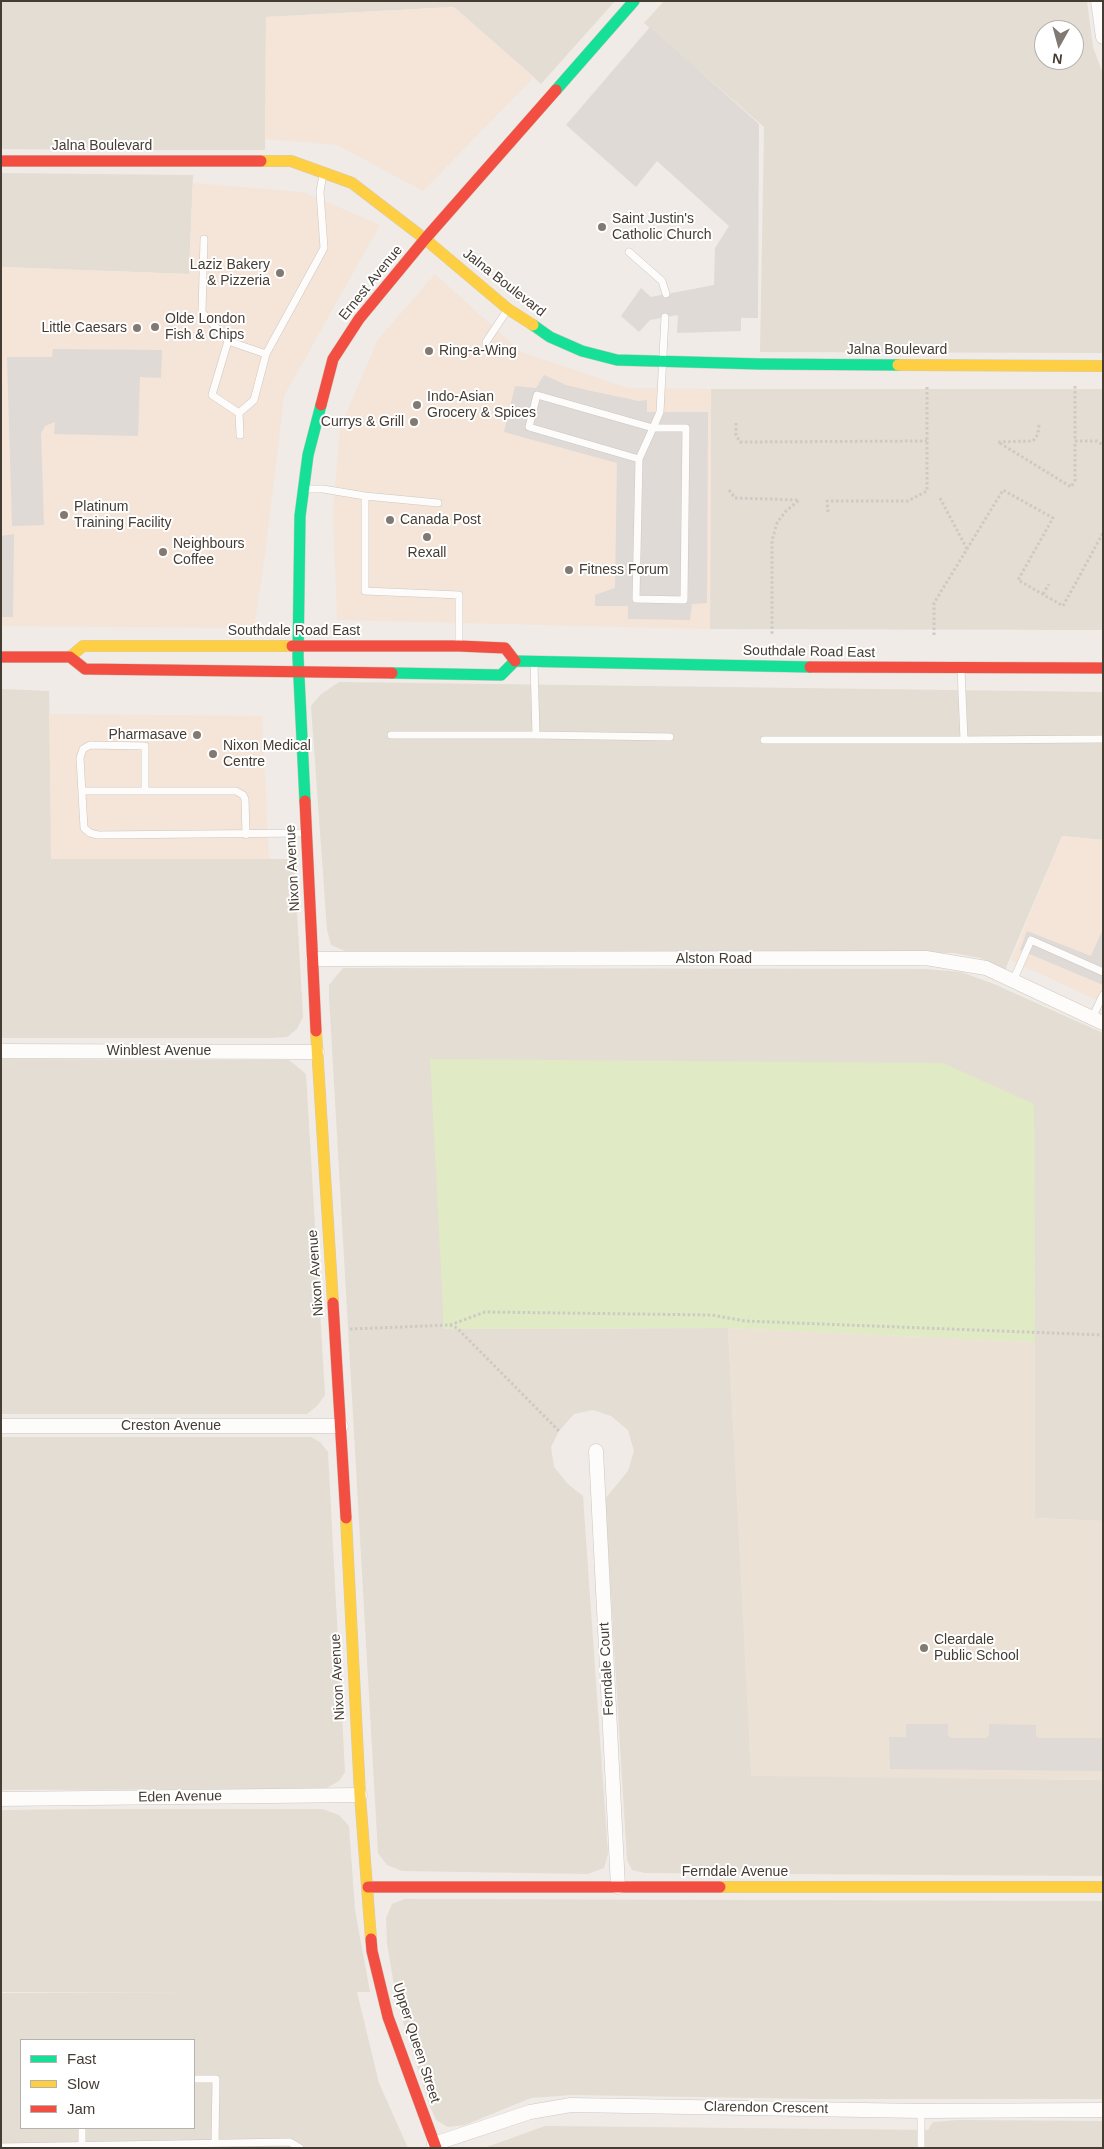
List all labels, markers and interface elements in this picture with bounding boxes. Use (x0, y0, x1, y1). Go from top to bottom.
north arrow (1034, 20, 1084, 70)
text: N (1051, 50, 1063, 67)
street label: Jalna Boulevard (52, 138, 152, 154)
place label: Saint Justin's Catholic Church (612, 211, 712, 243)
marker: Saint Justin's Catholic Church (596, 221, 608, 233)
street label: Ernest Avenue (336, 242, 406, 324)
street label: Jalna Boulevard (459, 245, 549, 321)
place label: Laziz Bakery & Pizzeria (190, 257, 270, 290)
marker: Laziz Bakery & Pizzeria (274, 267, 286, 279)
place label: Olde London Fish & Chips (165, 311, 245, 344)
place label: Little Caesars (41, 320, 127, 336)
marker: Olde London Fish & Chips (149, 321, 161, 333)
marker: Little Caesars (131, 322, 143, 334)
street label: Jalna Boulevard (847, 342, 947, 358)
place label: Ring-a-Wing (439, 343, 517, 359)
marker: Ring-a-Wing (423, 345, 435, 357)
place label: Indo-Asian Grocery & Spices (427, 389, 536, 422)
marker: Indo-Asian Grocery & Spices (411, 399, 423, 411)
place label: Currys & Grill (321, 414, 404, 430)
marker: Currys & Grill (408, 416, 420, 428)
place label: Platinum Training Facility (74, 499, 172, 532)
marker: Platinum Training Facility (58, 509, 70, 521)
place label: Canada Post (400, 512, 481, 528)
marker: Canada Post (384, 514, 396, 526)
marker: Rexall (421, 531, 433, 543)
place label: Neighbours Coffee (173, 536, 245, 568)
place label: Rexall (408, 545, 446, 561)
marker: Neighbours Coffee (157, 546, 169, 558)
place label: Fitness Forum (579, 562, 668, 578)
marker: Fitness Forum (563, 564, 575, 576)
street label: Southdale Road East (228, 623, 360, 639)
street label: Southdale Road East (743, 642, 875, 662)
place label: Pharmasave (108, 727, 187, 743)
marker: Pharmasave (191, 729, 203, 741)
place label: Nixon Medical Centre (223, 738, 311, 770)
marker: Nixon Medical Centre (207, 748, 219, 760)
street label: Nixon Avenue (282, 824, 304, 912)
street label: Alston Road (676, 951, 752, 967)
street label: Winblest Avenue (107, 1043, 211, 1059)
street label: Nixon Avenue (305, 1229, 327, 1317)
street label: Creston Avenue (121, 1418, 221, 1434)
street label: Ferndale Court (596, 1622, 618, 1716)
place label: Cleardale Public School (934, 1632, 1019, 1664)
street label: Nixon Avenue (327, 1633, 349, 1721)
marker: Cleardale Public School (918, 1642, 930, 1654)
street label: Eden Avenue (138, 1788, 222, 1806)
street label: Ferndale Avenue (682, 1864, 788, 1880)
street label: Upper Queen Street (389, 1981, 443, 2105)
legend (20, 2039, 195, 2129)
text: Fast (67, 2050, 96, 2067)
text: Slow (67, 2075, 100, 2092)
street label: Clarendon Crescent (704, 2099, 828, 2117)
text: Jam (67, 2100, 95, 2117)

